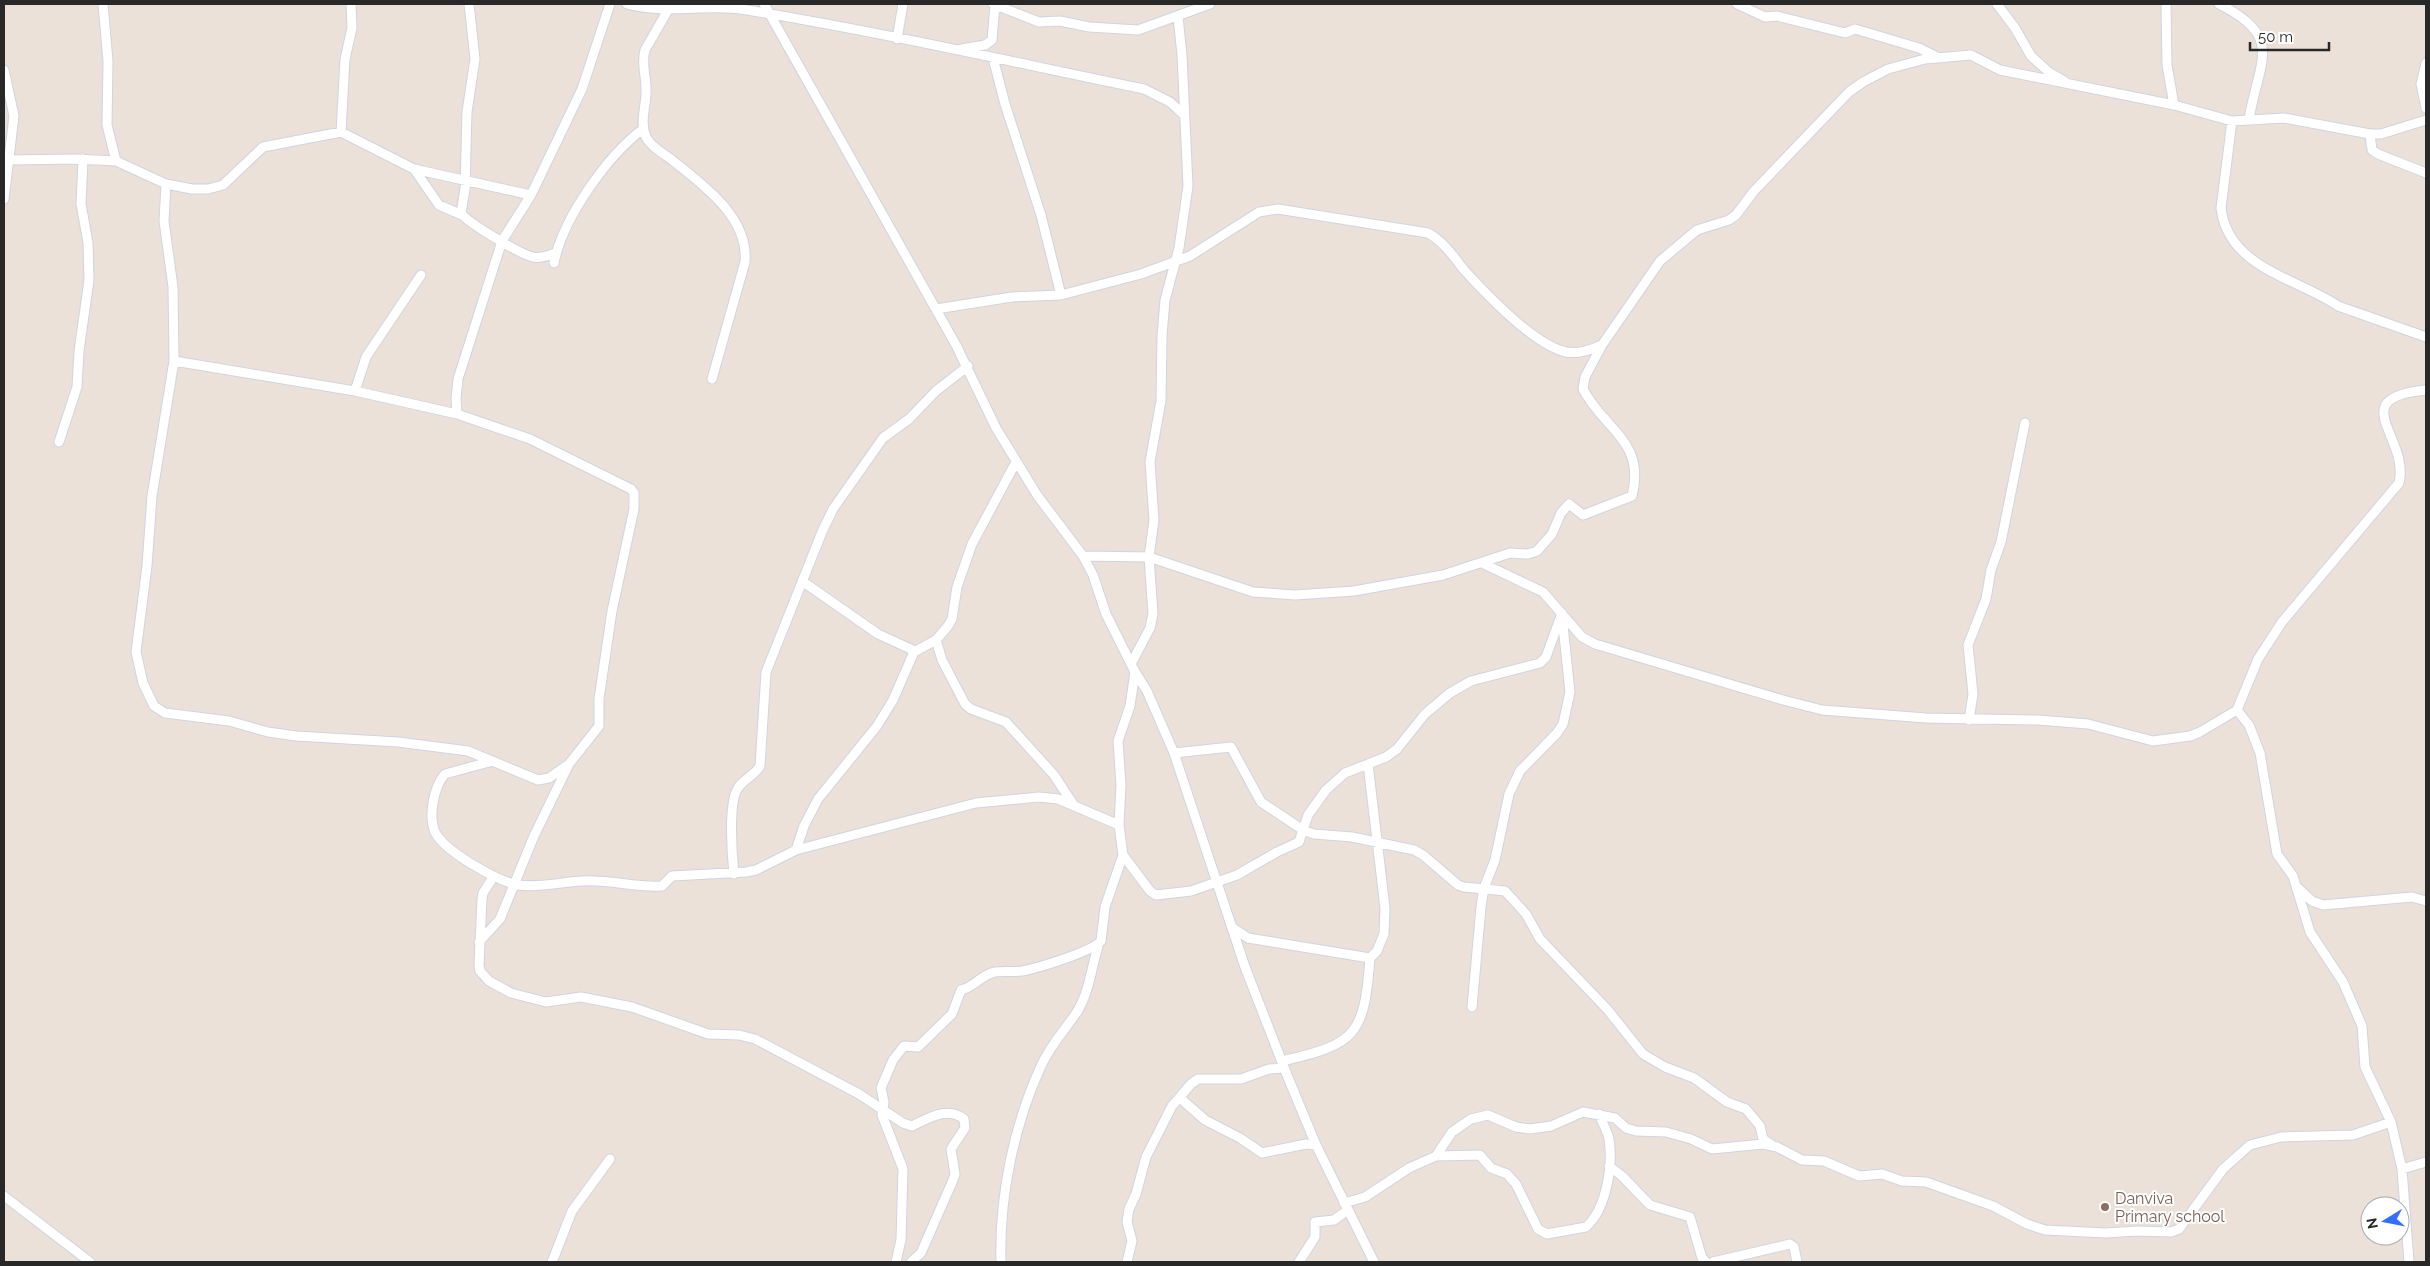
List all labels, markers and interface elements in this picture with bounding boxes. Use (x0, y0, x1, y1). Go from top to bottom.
scale bar (2250, 20, 2329, 52)
text: 50 m (2258, 28, 2293, 46)
place label: Danviva Primary school (2115, 1189, 2225, 1226)
north arrow (2360, 1196, 2410, 1246)
marker: Danviva Primary school (2099, 1201, 2111, 1213)
text: N (2363, 1217, 2381, 1230)

